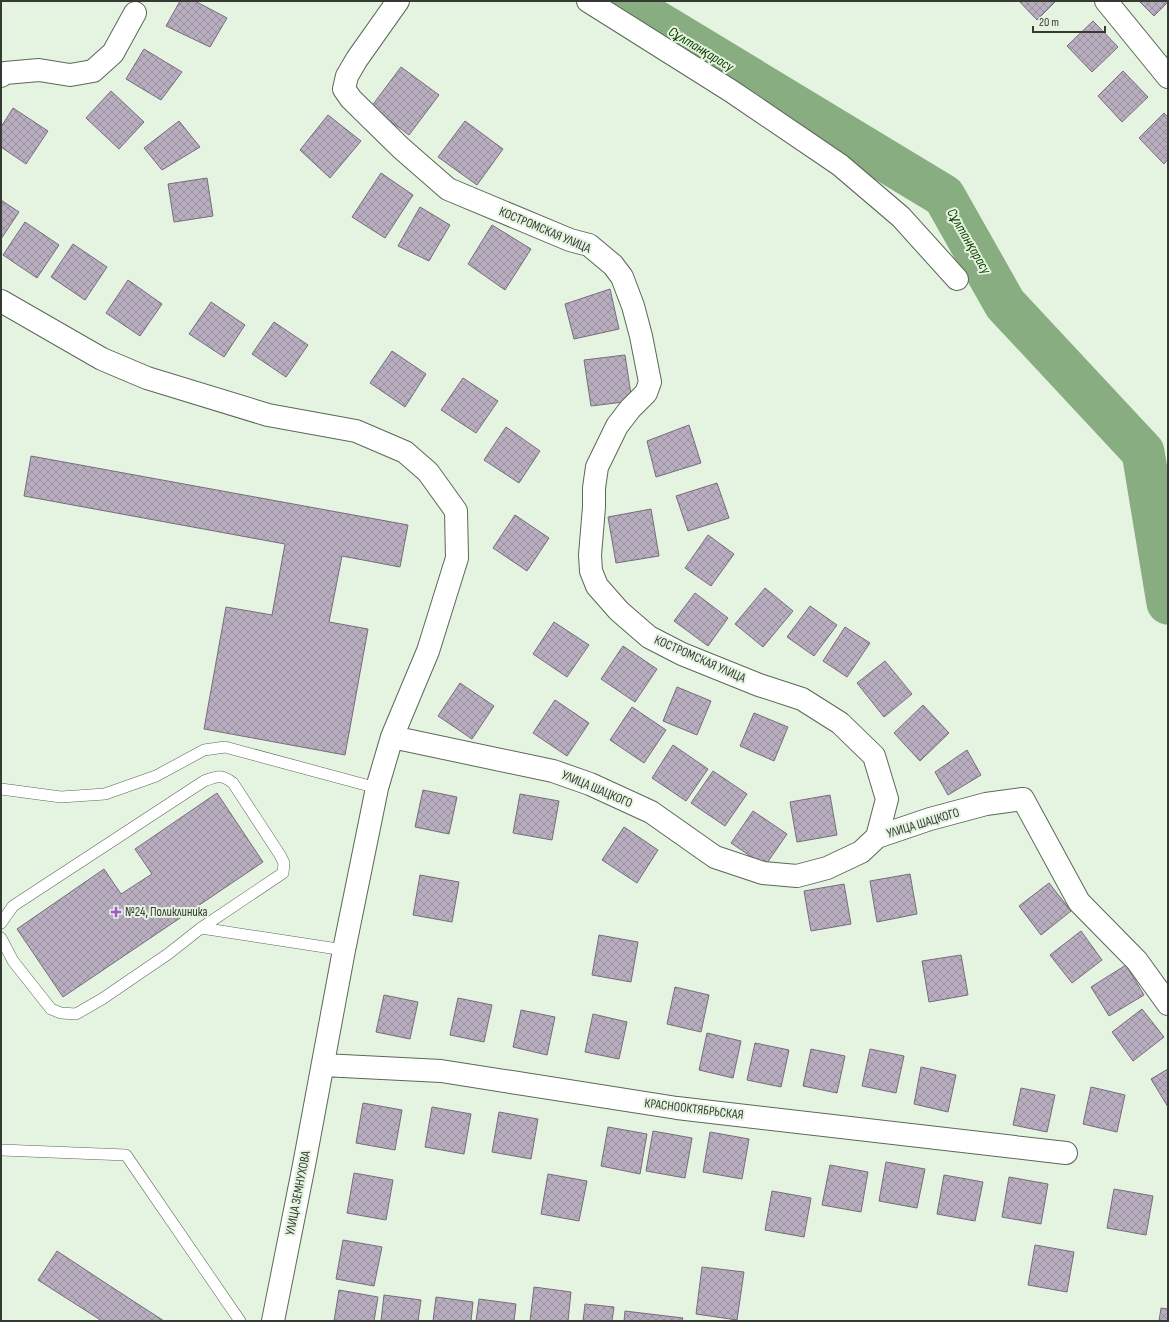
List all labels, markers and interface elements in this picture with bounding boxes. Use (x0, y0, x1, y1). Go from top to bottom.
scale bar (1033, 8, 1105, 34)
text: 20 m (1039, 15, 1059, 30)
water label: Сұлтанқарасу (665, 23, 737, 75)
street label: КОСТРОМСКАЯ УЛИЦА (497, 203, 594, 257)
water label: Сұлтанқарасу (943, 205, 995, 277)
street label: КОСТРОМСКАЯ УЛИЦА (652, 632, 749, 686)
street label: УЛИЦА ШАЦКОГО (559, 767, 635, 811)
street label: УЛИЦА ШАЦКОГО (885, 804, 961, 842)
place label: №24, Поликлиника (125, 904, 208, 920)
marker: №24, Поликлиника (110, 906, 122, 918)
street label: КРАСНООКТЯБРЬСКАЯ (644, 1095, 744, 1123)
street label: УЛИЦА ЗЕМНУХОВА (282, 1149, 314, 1236)

